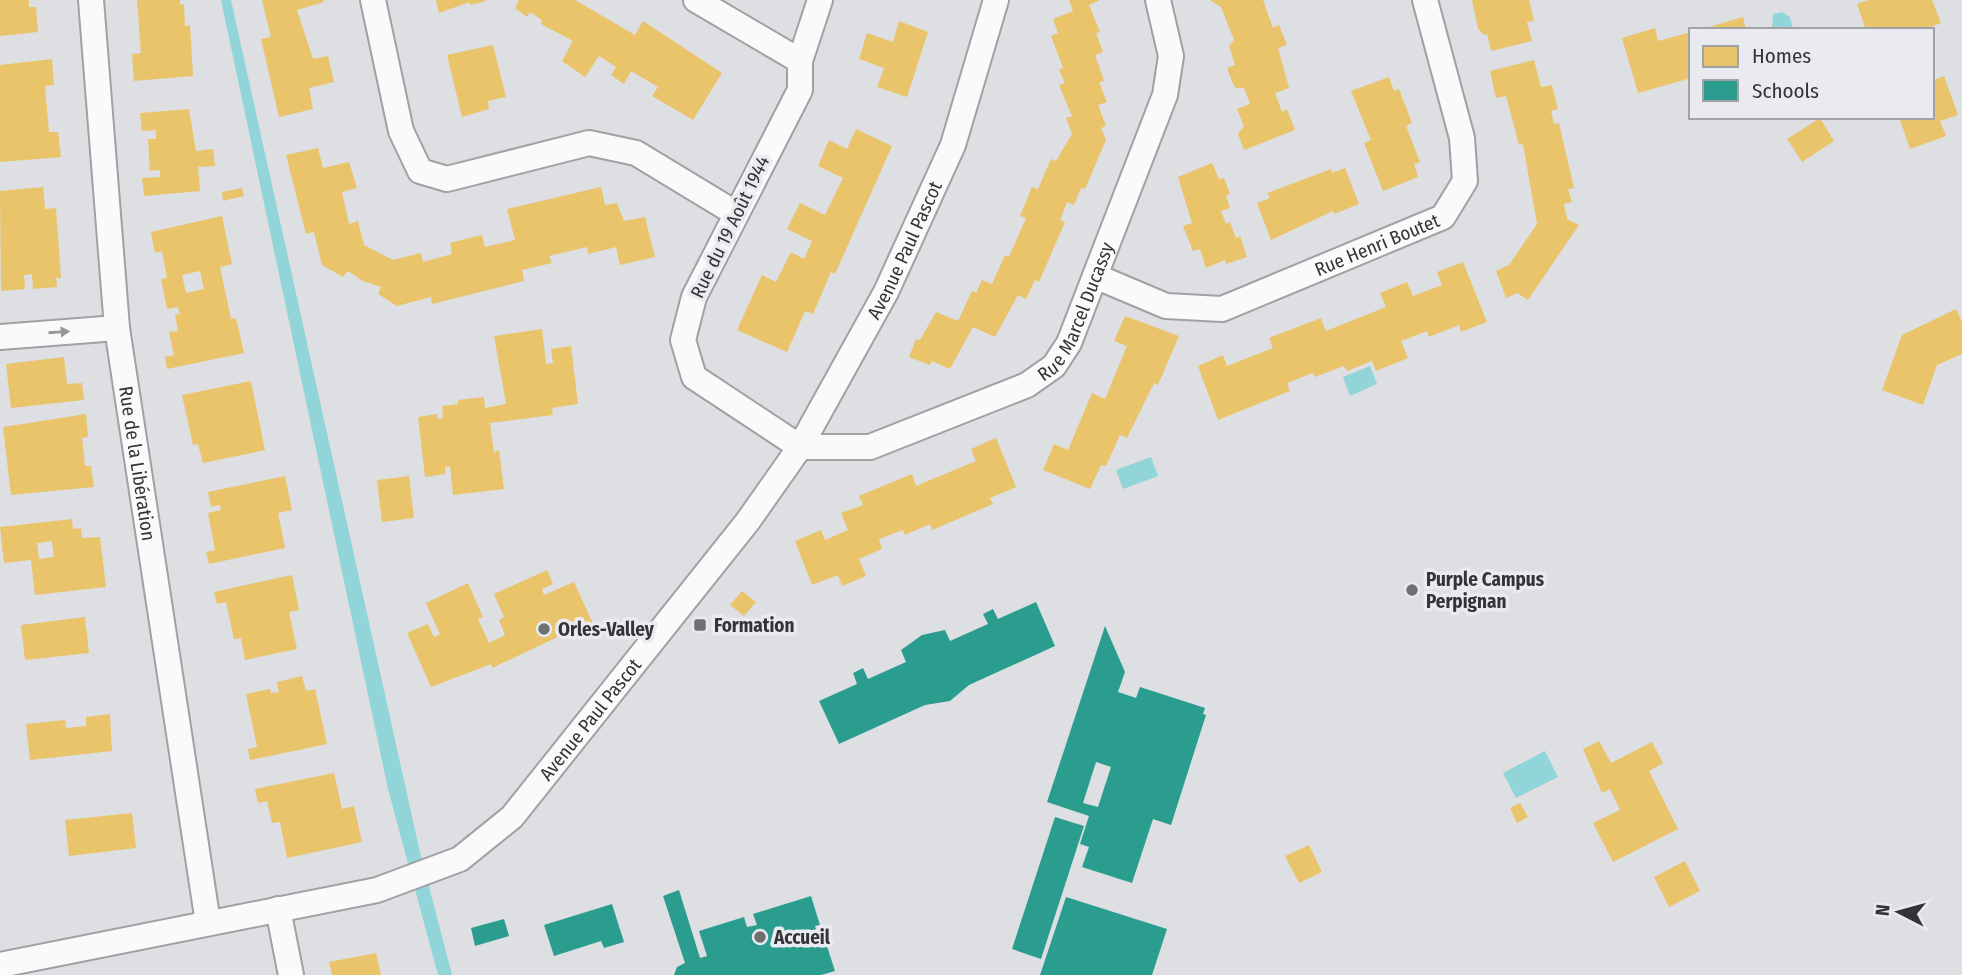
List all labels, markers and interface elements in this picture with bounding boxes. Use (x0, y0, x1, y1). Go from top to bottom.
legend (1689, 28, 1934, 119)
text: Homes (1752, 43, 1811, 69)
text: Schools (1752, 78, 1819, 104)
street label: Rue du 19 Août 1944 (686, 152, 774, 302)
street label: Avenue Paul Pascot (862, 177, 947, 323)
street label: Rue Henri Boutet (1311, 208, 1443, 281)
street label: Rue Marcel Ducassy (1033, 239, 1119, 386)
one-way arrow (48, 327, 70, 338)
street label: Rue de la Libération (115, 385, 161, 542)
place label: Purple Campus Perpignan (1426, 568, 1545, 613)
marker: Purple Campus Perpignan (1404, 582, 1420, 598)
place label: Formation (714, 614, 795, 637)
marker: Formation (692, 617, 708, 633)
place label: Orles-Valley (558, 618, 655, 641)
marker: Orles-Valley (536, 621, 552, 637)
street label: Avenue Paul Pascot (534, 653, 646, 785)
north arrow (1864, 877, 1934, 947)
text: N (1871, 903, 1895, 917)
place label: Accueil (773, 926, 831, 949)
marker: Accueil (752, 929, 768, 945)

